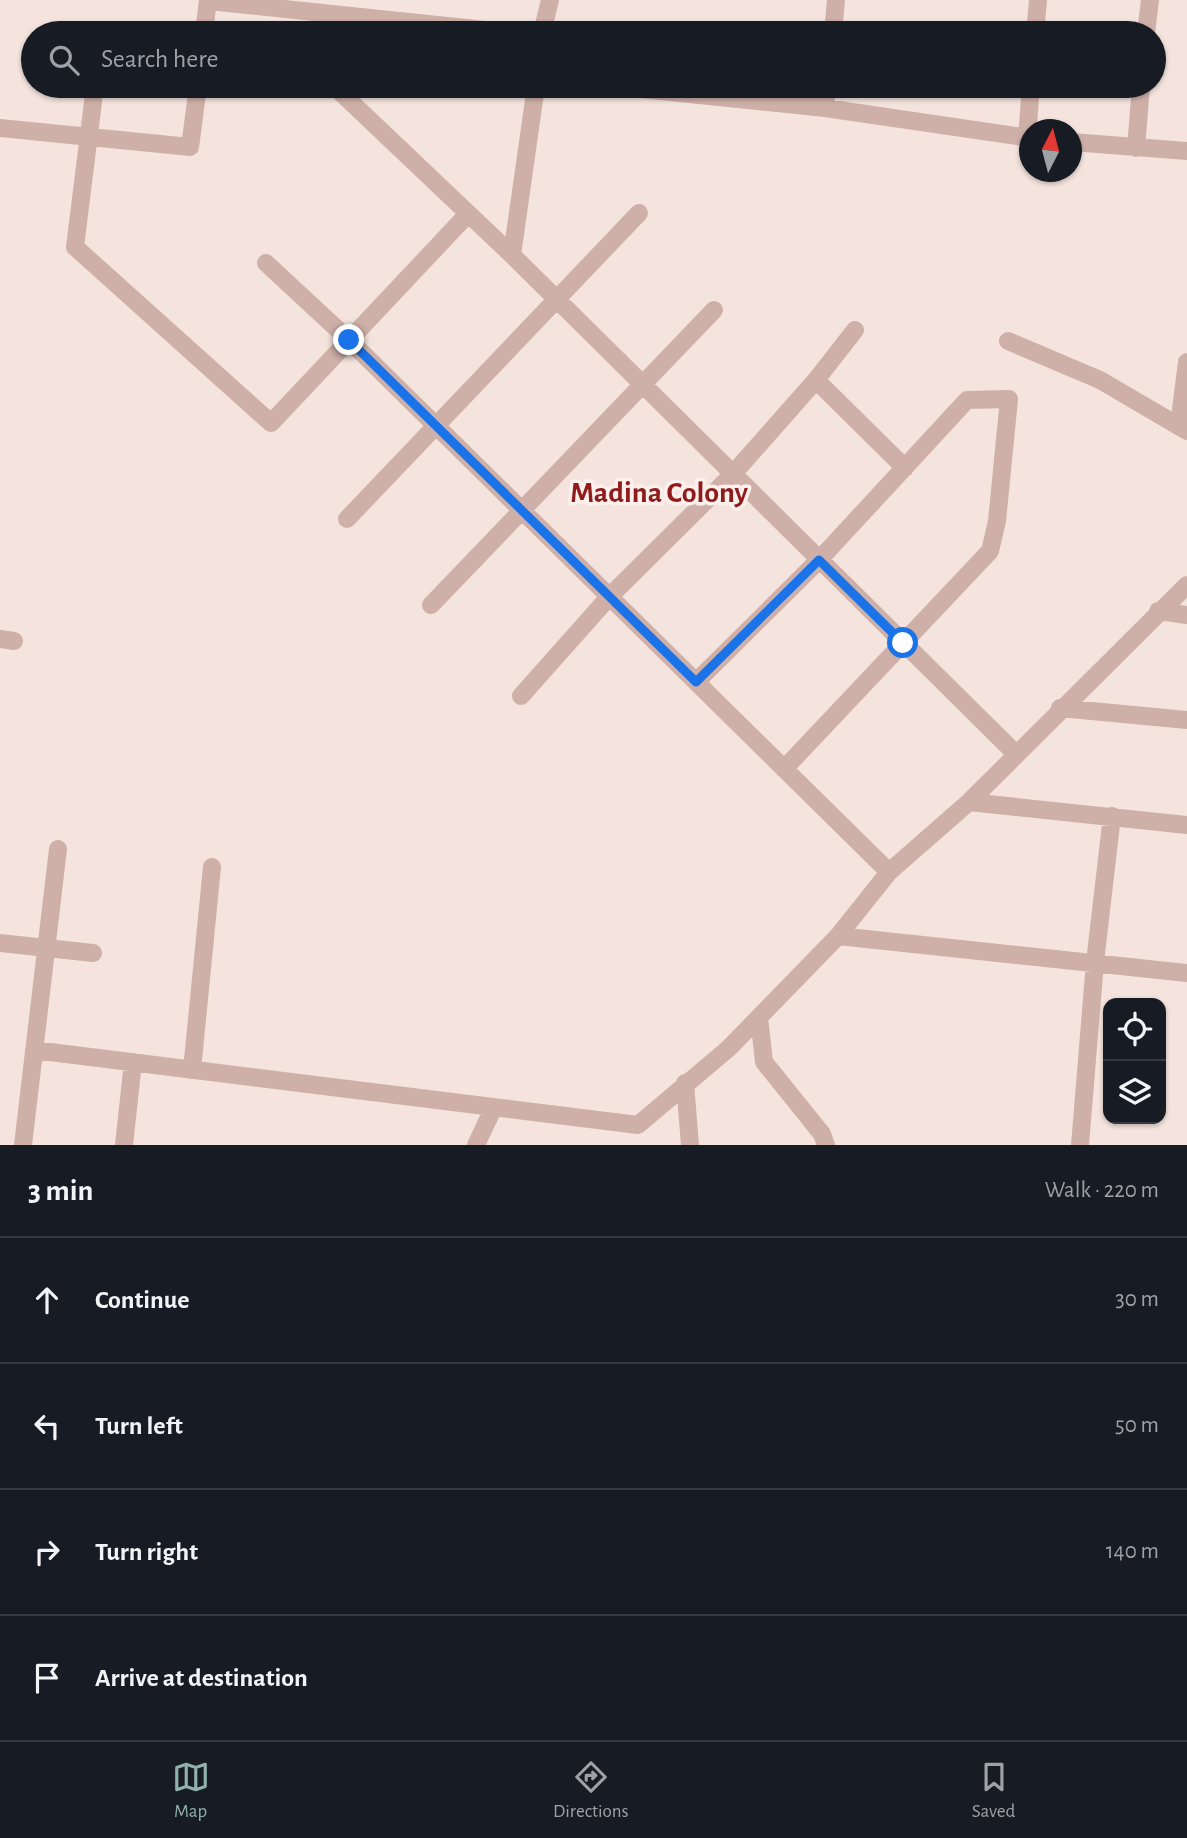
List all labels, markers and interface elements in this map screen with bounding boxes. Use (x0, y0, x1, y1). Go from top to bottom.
search box (21, 21, 1166, 98)
icon: search (45, 41, 83, 79)
text: Search here (101, 46, 219, 72)
north arrow (1019, 119, 1082, 182)
route end (333, 324, 364, 355)
district label: Madina Colony (570, 478, 748, 508)
route start (887, 627, 918, 658)
map controls (1103, 998, 1166, 1124)
button: locate (1103, 998, 1166, 1061)
button: layers (1103, 1061, 1166, 1124)
text: 3 min (28, 1176, 93, 1206)
text: Walk · 220 m (1045, 1179, 1159, 1202)
icon: ahead (28, 1281, 66, 1319)
text: Continue (95, 1287, 190, 1313)
text: 30 m (1115, 1288, 1159, 1311)
icon: left (28, 1407, 66, 1445)
text: Turn left (95, 1413, 183, 1439)
text: 50 m (1115, 1414, 1159, 1437)
icon: right (28, 1533, 66, 1571)
text: Turn right (95, 1539, 198, 1565)
text: 140 m (1106, 1540, 1159, 1563)
icon: arrive (28, 1659, 66, 1697)
text: Arrive at destination (95, 1665, 308, 1691)
tab: Map (172, 1758, 210, 1823)
tab: Directions (553, 1758, 629, 1823)
tab: Saved (972, 1758, 1015, 1823)

